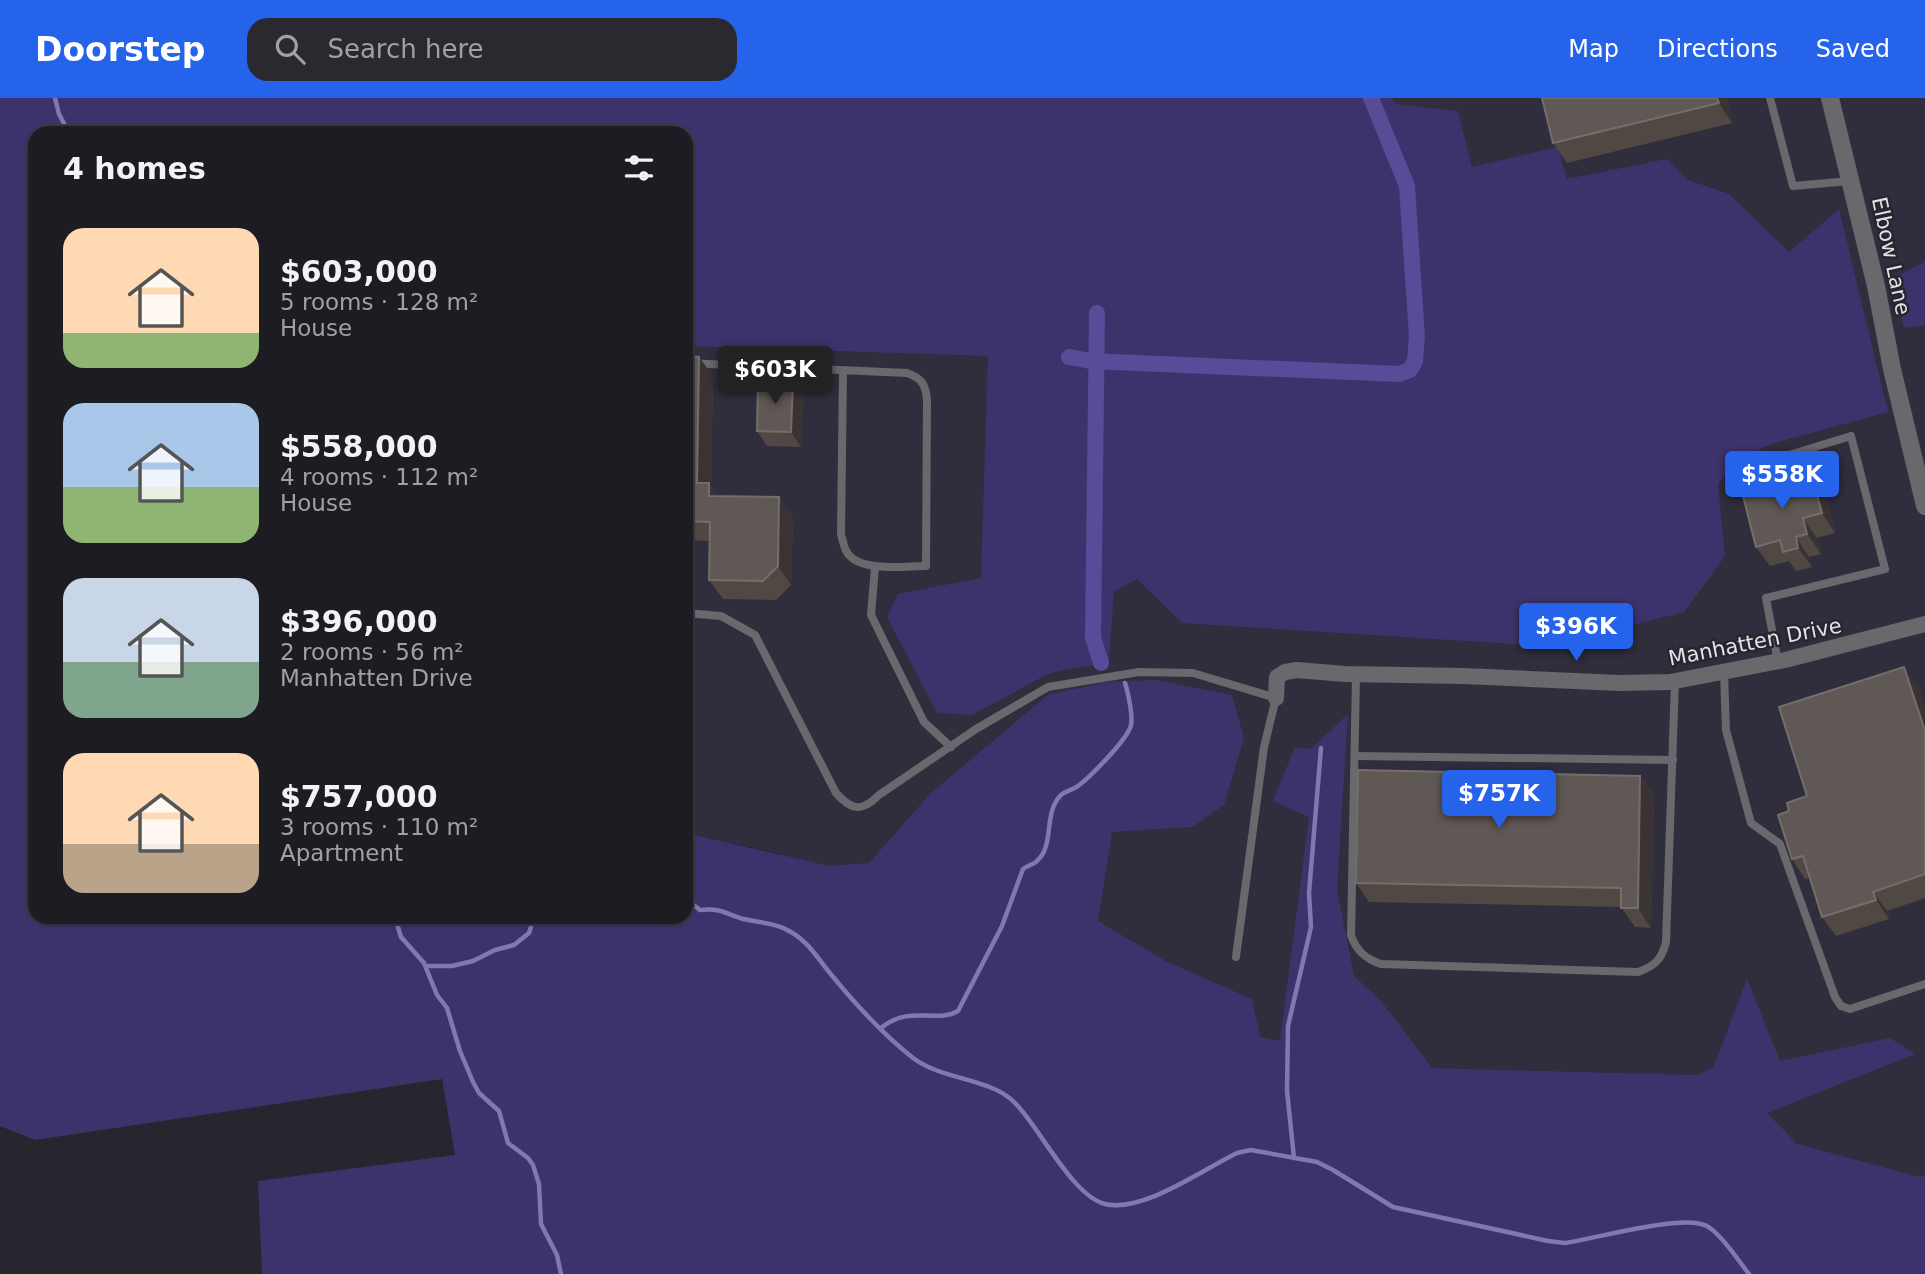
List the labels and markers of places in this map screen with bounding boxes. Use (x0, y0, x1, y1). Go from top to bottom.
pin: $603K (726, 346, 824, 406)
pin: $558K (1733, 452, 1831, 511)
pin: $396K (1527, 603, 1625, 663)
pin: $757K (1450, 770, 1548, 830)

